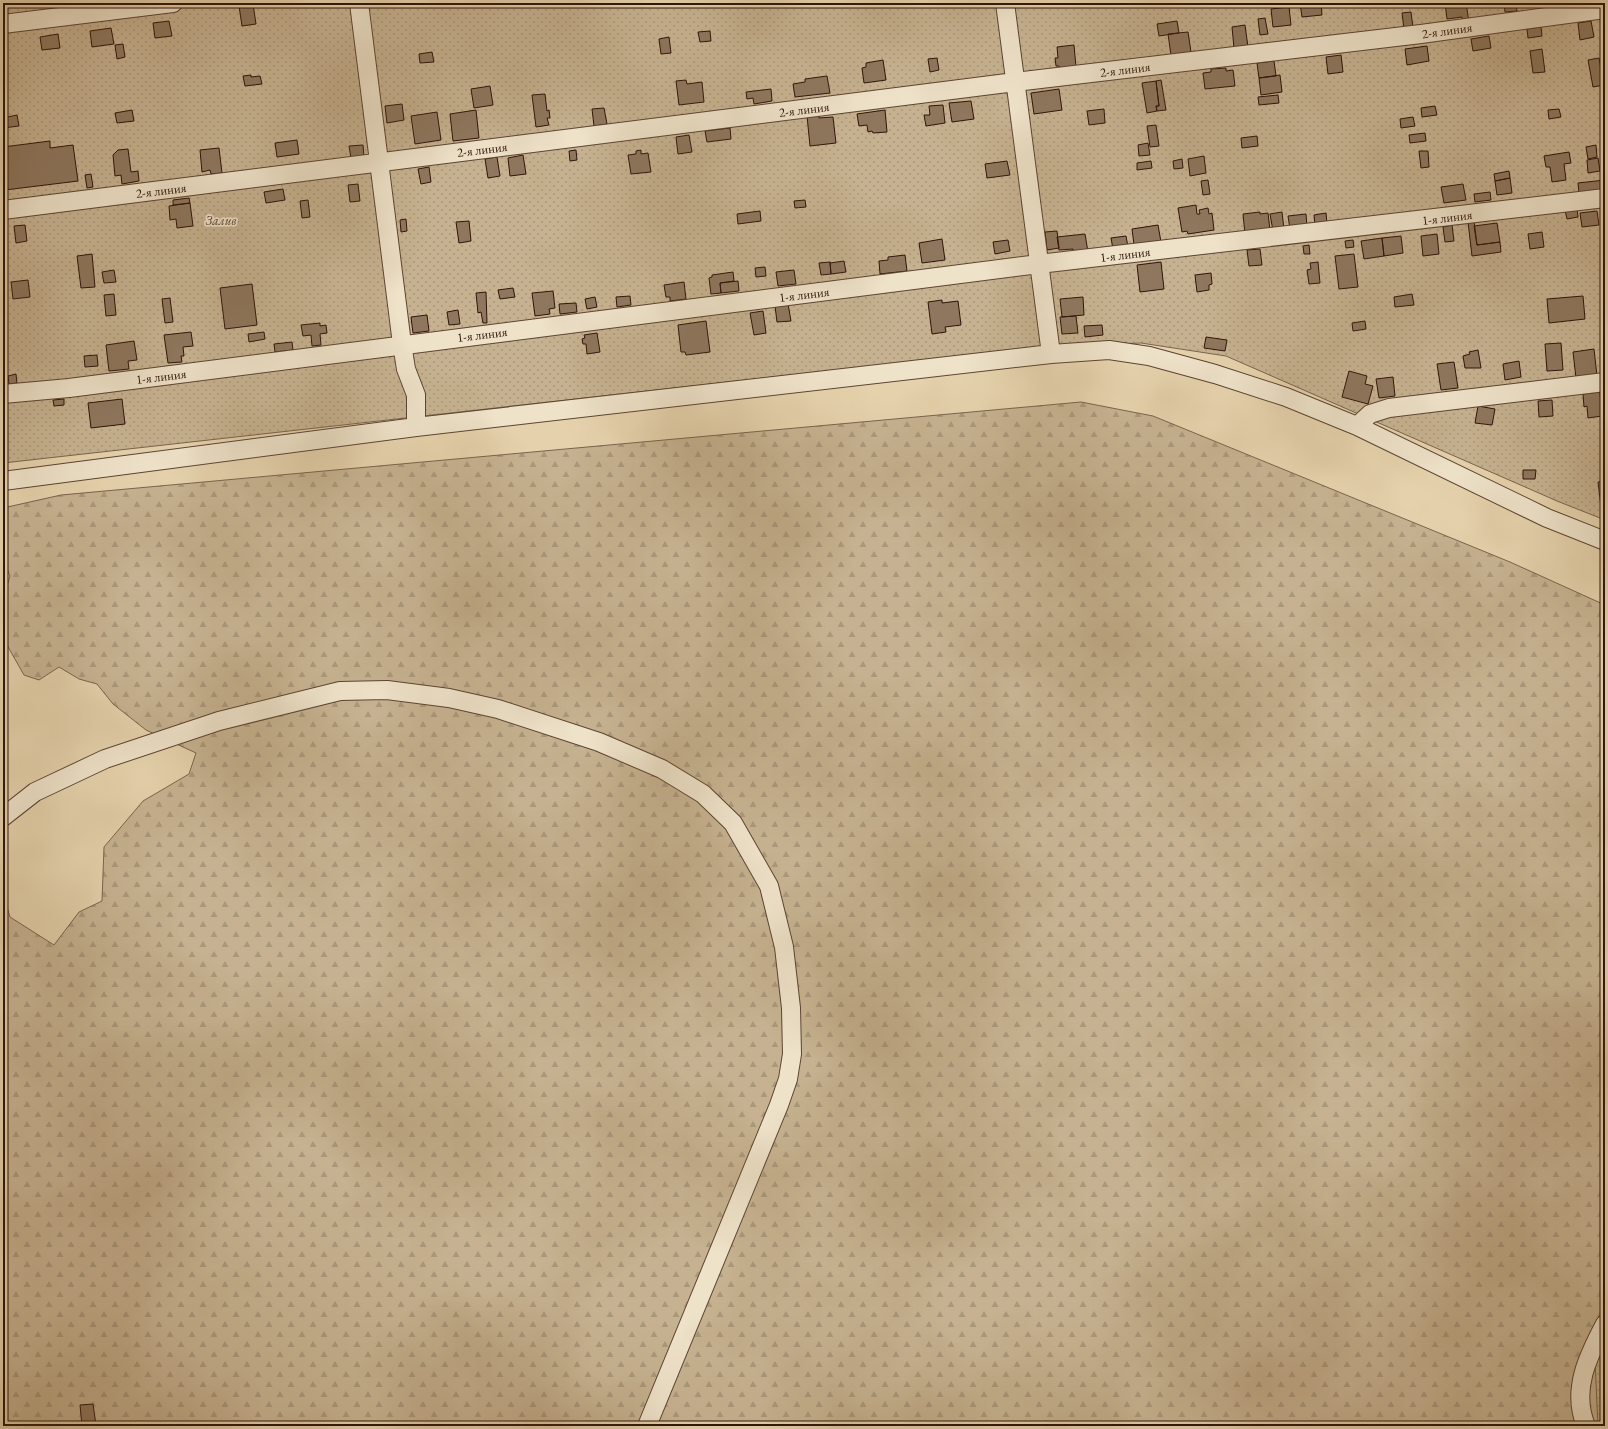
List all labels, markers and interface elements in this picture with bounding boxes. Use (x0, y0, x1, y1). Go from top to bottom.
street label: 2-я линия (1421, 19, 1474, 42)
street label: 2-я линия (1099, 58, 1151, 81)
street label: 2-я линия (778, 98, 830, 121)
street label: 2-я линия (456, 138, 508, 161)
street label: 2-я линия (135, 179, 187, 202)
street label: 1-я линия (1421, 206, 1473, 229)
park label: Залив (205, 212, 237, 229)
street label: 1-я линия (1099, 243, 1151, 266)
street label: 1-я линия (778, 283, 830, 306)
street label: 1-я линия (456, 323, 508, 346)
street label: 1-я линия (135, 365, 187, 388)

